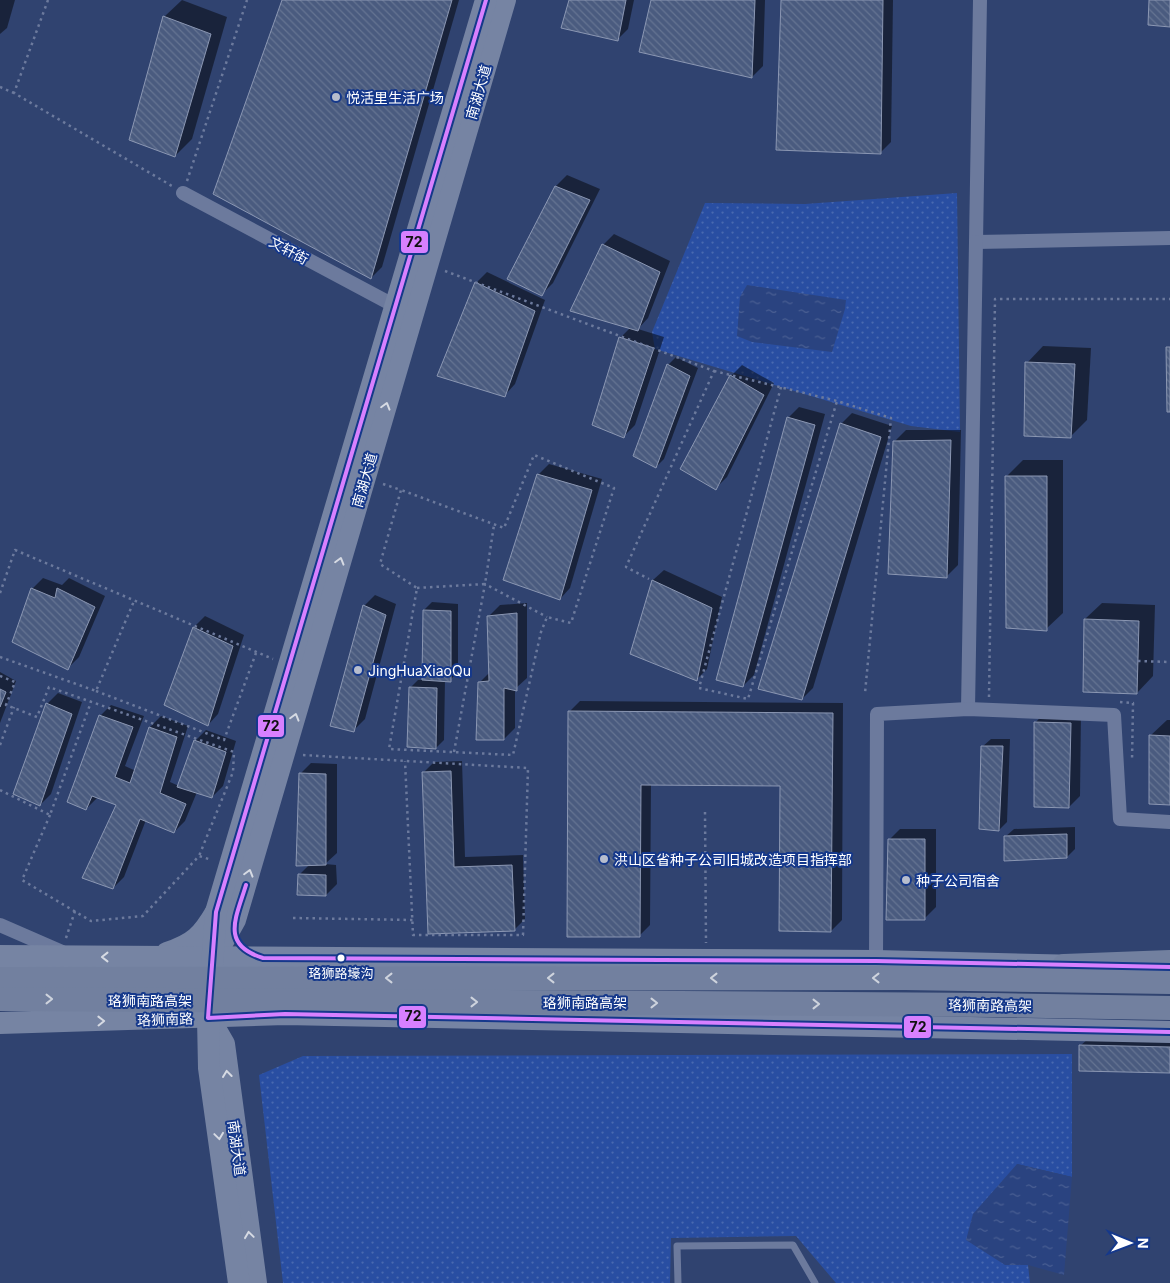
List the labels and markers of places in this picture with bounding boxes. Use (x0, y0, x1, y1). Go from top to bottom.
place label: 悦活里生活广场 (346, 89, 444, 106)
marker: 悦活里生活广场 (330, 91, 342, 103)
place label: JingHuaXiaoQu (368, 662, 471, 679)
marker: JingHuaXiaoQu (352, 664, 364, 676)
place label: 洪山区省种子公司旧城改造项目指挥部 (614, 851, 852, 868)
marker: 洪山区省种子公司旧城改造项目指挥部 (598, 853, 610, 865)
place label: 种子公司宿舍 (916, 872, 1000, 889)
marker: 种子公司宿舍 (900, 874, 912, 886)
marker: 珞狮路壕沟 (336, 953, 346, 963)
place label: 珞狮路壕沟 (308, 965, 374, 981)

